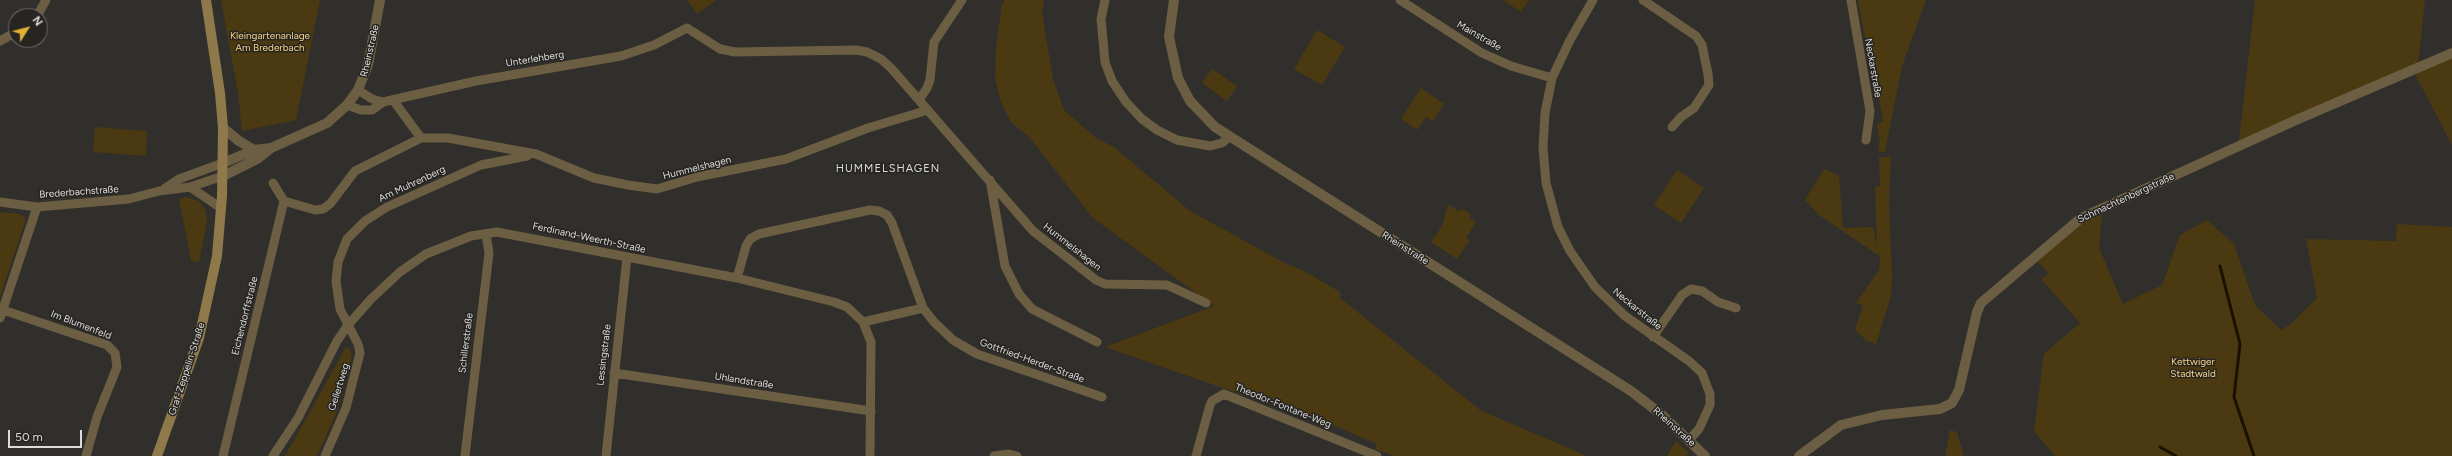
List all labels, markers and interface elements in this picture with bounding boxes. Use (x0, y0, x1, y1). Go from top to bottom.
north arrow (8, 8, 48, 48)
text: N (30, 14, 45, 28)
street label: Mainstraße (1455, 18, 1503, 54)
street label: Rheinstraße (358, 24, 382, 78)
park label: Kleingartenanlage Am Brederbach (230, 30, 310, 54)
street label: Neckarstraße (1862, 37, 1884, 99)
street label: Unterlehberg (505, 48, 565, 70)
street label: Hummelshagen (662, 154, 732, 182)
district label: HUMMELSHAGEN (836, 162, 940, 176)
street label: Am Muhrenberg (377, 163, 447, 205)
street label: Schmachtenbergstraße (2076, 170, 2176, 226)
street label: Brederbachstraße (39, 183, 119, 201)
street label: Ferdinand-Weerth-Straße (531, 220, 647, 256)
street label: Hummelshagen (1041, 221, 1103, 273)
street label: Rheinstraße (1379, 229, 1431, 267)
street label: Eichendorffstraße (229, 275, 261, 357)
street label: Neckarstraße (1610, 286, 1664, 332)
street label: Im Blumenfeld (49, 308, 113, 342)
street label: Schillerstraße (456, 312, 476, 374)
street label: Graf-Zeppelin-Straße (166, 321, 208, 417)
street label: Lessingstraße (594, 324, 614, 386)
street label: Gottfried-Herder-Straße (978, 336, 1086, 386)
park label: Kettwiger Stadtwald (2170, 356, 2216, 380)
street label: Gellertweg (326, 362, 352, 412)
street label: Uhlandstraße (714, 370, 774, 392)
street label: Theodor-Fontane-Weg (1233, 381, 1333, 431)
street label: Rheinstraße (1650, 405, 1698, 449)
scale bar (10, 422, 84, 448)
text: 50 m (15, 430, 43, 444)

